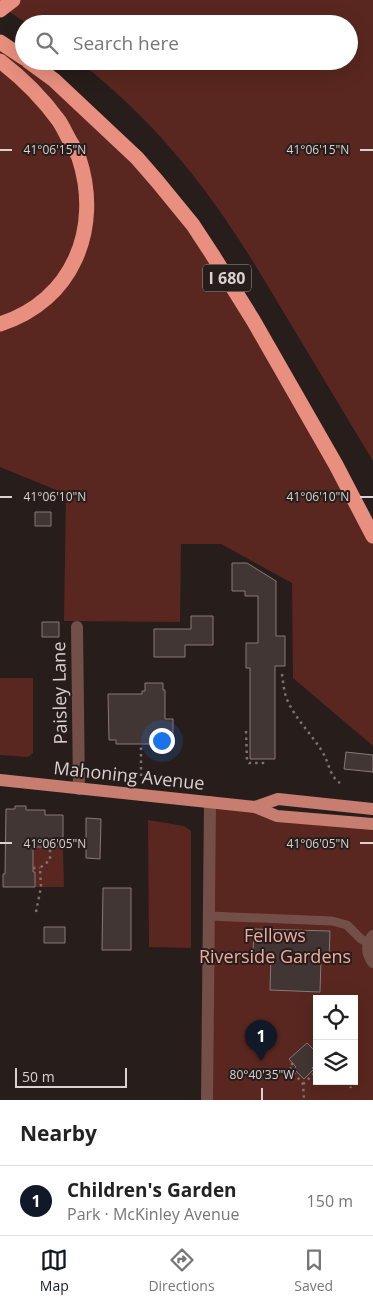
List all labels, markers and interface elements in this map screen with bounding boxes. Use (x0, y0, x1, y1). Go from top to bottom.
search box (15, 15, 358, 70)
icon: search (33, 29, 61, 57)
text: Search here (73, 30, 179, 56)
text: 41°06'15"N (24, 141, 86, 158)
text: 41°06'15"N (287, 141, 349, 158)
road number: I 680 (203, 264, 251, 292)
text: 41°06'10"N (24, 488, 86, 505)
text: 41°06'10"N (287, 488, 349, 505)
street label: Paisley Lane (46, 641, 72, 745)
your location (149, 728, 175, 754)
street label: Mahoning Avenue (52, 755, 206, 795)
text: 41°06'05"N (24, 835, 86, 852)
text: 41°06'05"N (287, 835, 349, 852)
park label: Fellows Riverside Gardens (199, 923, 351, 968)
map controls (313, 995, 358, 1085)
button: locate (313, 995, 358, 1040)
pin: 1 (245, 1020, 277, 1061)
button: layers (313, 1040, 358, 1085)
scale bar (15, 1065, 128, 1088)
text: 80°40'35"W (230, 1066, 294, 1083)
text: 50 m (22, 1067, 55, 1086)
text: Nearby (20, 1119, 97, 1147)
text: Children's Garden (67, 1177, 237, 1203)
text: 1 (31, 1190, 41, 1212)
text: 150 m (307, 1190, 353, 1212)
text: Park · McKinley Avenue (67, 1203, 240, 1225)
tab: Map (40, 1246, 69, 1295)
tab: Directions (148, 1246, 215, 1295)
tab: Saved (294, 1246, 333, 1295)

